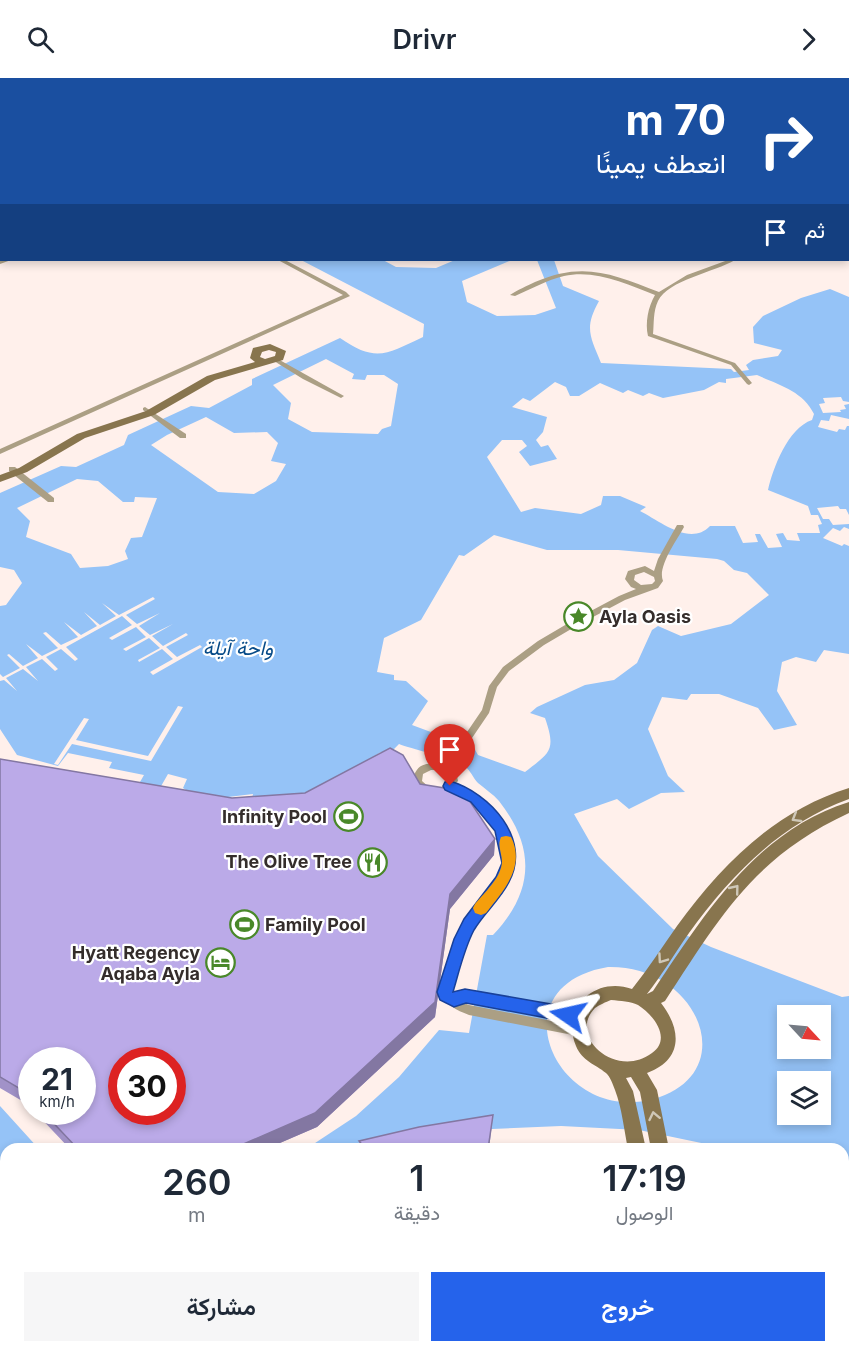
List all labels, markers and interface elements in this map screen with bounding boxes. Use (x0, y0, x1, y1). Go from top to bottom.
icon: search (24, 23, 57, 56)
text: Drivr (392, 23, 457, 56)
icon: forward (792, 23, 825, 56)
text: 70 m (626, 94, 726, 145)
icon: right (747, 102, 825, 180)
text: انعطف يمينًا (596, 147, 726, 180)
icon: arrive (759, 216, 792, 249)
text: ثم (804, 217, 825, 243)
place icon: Ayla Oasis (562, 601, 594, 633)
place label: Ayla Oasis (599, 606, 691, 627)
water label: واحة آيلة (203, 636, 273, 661)
pin (424, 724, 475, 786)
icon: arrive (433, 733, 466, 766)
sports icon: Infinity Pool (332, 801, 364, 833)
place label: Infinity Pool (222, 806, 327, 827)
one-way arrow (792, 810, 802, 822)
restaurant icon: The Olive Tree (357, 846, 389, 878)
place label: The Olive Tree (225, 851, 352, 872)
one-way arrow (728, 885, 739, 896)
sports icon: Family Pool (228, 909, 260, 941)
place label: Family Pool (265, 914, 366, 935)
place label: Hyatt Regency Aqaba Ayla (72, 942, 200, 984)
hotel icon: Hyatt Regency Aqaba Ayla (205, 947, 237, 979)
one-way arrow (659, 952, 670, 963)
position arrow (536, 983, 600, 1047)
north arrow (777, 1005, 831, 1059)
map controls (777, 1005, 831, 1125)
speed limit sign: 30 (108, 1047, 186, 1125)
text: 21 (41, 1061, 73, 1097)
button: layers (777, 1071, 831, 1125)
text: km/h (39, 1092, 75, 1111)
one-way arrow (648, 1111, 661, 1121)
text: 1 (409, 1156, 424, 1200)
text: 17:19 (602, 1156, 687, 1200)
text: 260 (162, 1160, 231, 1204)
text: دقيقة (394, 1201, 440, 1225)
text: الوصول (616, 1201, 673, 1225)
text: m (188, 1203, 206, 1227)
button: مشاركة (24, 1272, 419, 1341)
button: خروج (431, 1272, 825, 1341)

